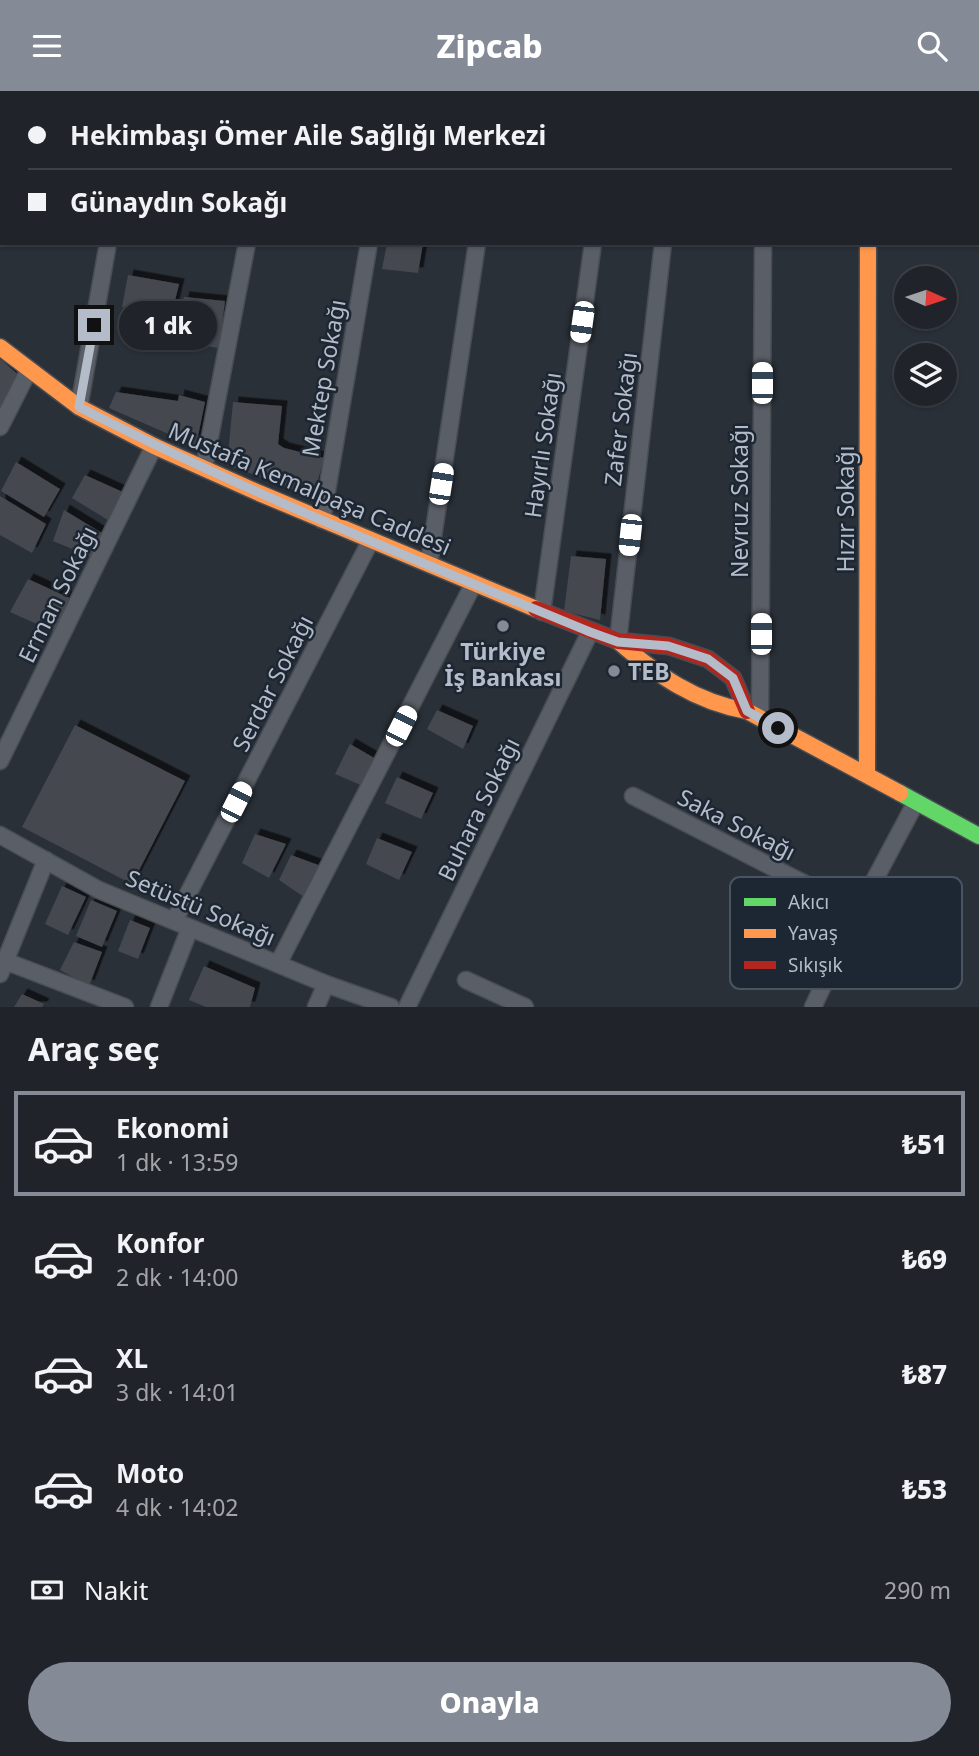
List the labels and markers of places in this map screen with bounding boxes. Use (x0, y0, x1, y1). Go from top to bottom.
marker: Türkiye İş Bankası (495, 618, 511, 634)
place label: Türkiye İş Bankası (445, 635, 561, 693)
place label: TEB (628, 655, 669, 687)
marker: TEB (606, 663, 622, 679)

